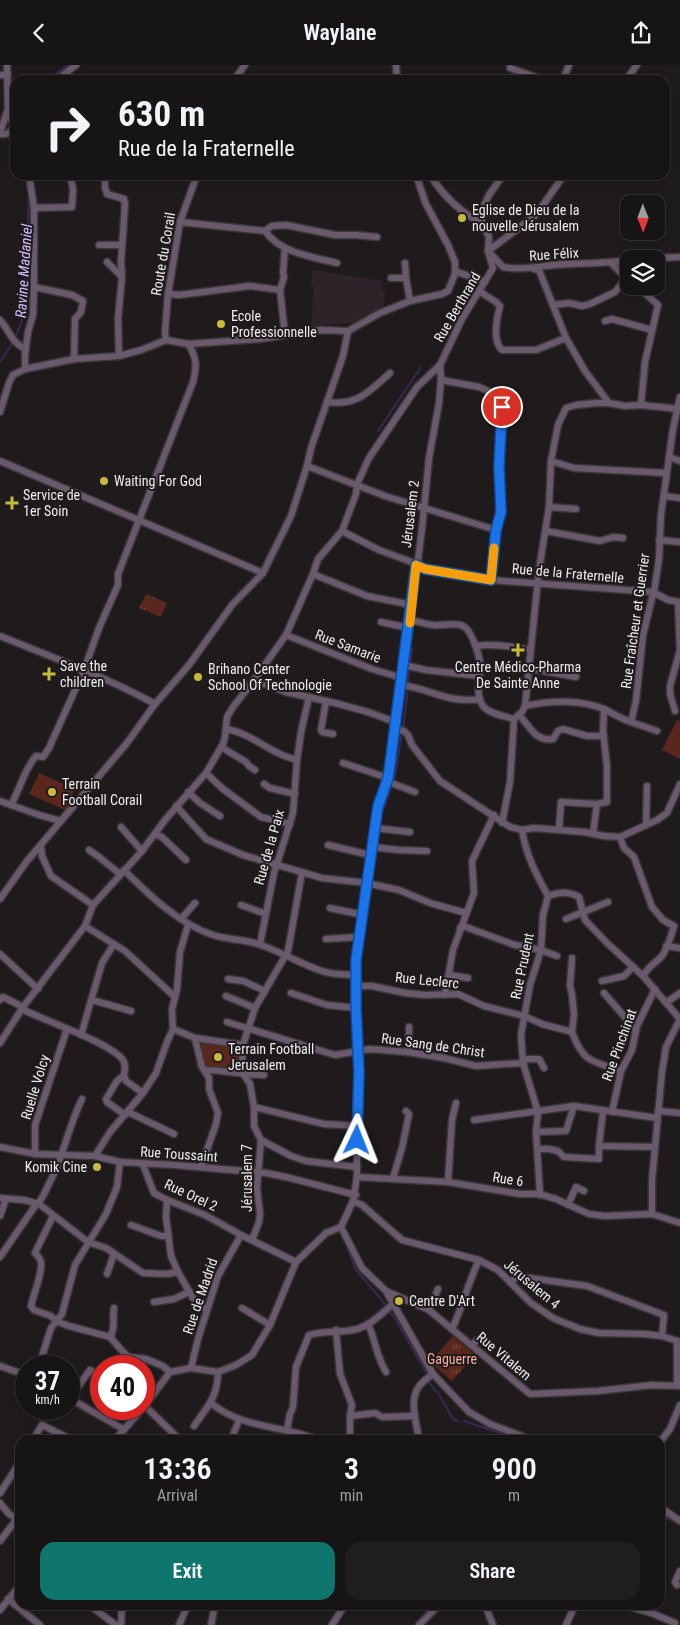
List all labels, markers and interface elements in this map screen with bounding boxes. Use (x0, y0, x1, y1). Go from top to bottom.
icon: back (25, 19, 53, 47)
icon: share (627, 19, 655, 47)
text: Waylane (303, 20, 377, 45)
text: 630 m (118, 94, 205, 135)
icon: right (35, 95, 100, 160)
text: Rue de la Fraternelle (118, 136, 295, 161)
north arrow (620, 195, 665, 240)
map controls (620, 195, 665, 295)
place label: Eglise de Dieu de la nouvelle Jérusalem (472, 202, 579, 234)
street label: Route du Corail (148, 211, 178, 297)
marker: Eglise de Dieu de la nouvelle Jérusalem (456, 212, 468, 224)
water label: Ravine Madaniel (12, 223, 36, 319)
street label: Rue Félix (529, 244, 579, 264)
button: layers (620, 250, 665, 295)
street label: Rue Berthrand (431, 269, 483, 345)
place label: Ecole Professionnelle (231, 308, 317, 340)
marker: Ecole Professionnelle (215, 318, 227, 330)
pin (481, 386, 523, 428)
icon: arrive (488, 393, 516, 421)
place label: Waiting For God (114, 473, 202, 489)
marker: Waiting For God (98, 475, 110, 487)
street label: Jérusalem 2 (398, 479, 422, 549)
place label: Service de 1er Soin (23, 487, 81, 519)
marker: Service de 1er Soin (5, 496, 19, 510)
street label: Rue Fraîcheur et Guerrier (618, 552, 652, 690)
street label: Rue de la Fraternelle (511, 560, 625, 586)
street label: Rue Samarie (313, 626, 384, 666)
marker: Centre Médico-Pharma De Sainte Anne (511, 643, 525, 657)
place label: Save the children (60, 658, 107, 690)
place label: Centre Médico-Pharma De Sainte Anne (455, 659, 581, 691)
place label: Brihano Center School Of Technologie (208, 661, 332, 693)
marker: Save the children (42, 667, 56, 681)
marker: Brihano Center School Of Technologie (192, 671, 204, 683)
place label: Terrain Football Corail (62, 776, 142, 808)
marker: Terrain Football Corail (46, 786, 58, 798)
street label: Rue de la Paix (251, 808, 287, 886)
street label: Rue Prudent (507, 931, 537, 1001)
street label: Rue Leclerc (394, 969, 460, 991)
street label: Rue Pinchinat (599, 1007, 639, 1083)
street label: Rue Sang de Christ (380, 1030, 486, 1060)
place label: Terrain Football Jerusalem (228, 1041, 314, 1073)
marker: Terrain Football Jerusalem (212, 1051, 224, 1063)
street label: Ruelle Volcy (18, 1052, 52, 1121)
position arrow (330, 1113, 382, 1165)
street label: Rue Toussaint (140, 1143, 218, 1165)
street label: Jérusalem 7 (239, 1144, 255, 1212)
place label: Komik Cine (25, 1159, 87, 1175)
marker: Komik Cine (91, 1161, 103, 1173)
street label: Rue 6 (491, 1169, 525, 1189)
street label: Rue Orel 2 (162, 1176, 220, 1214)
street label: Rue de Madrid (180, 1256, 220, 1336)
street label: Jérusalem 4 (501, 1256, 563, 1312)
place label: Centre D'Art (409, 1293, 475, 1309)
marker: Centre D'Art (393, 1295, 405, 1307)
street label: Rue Vitalem (474, 1329, 534, 1383)
park label: Gaguerre (427, 1351, 478, 1367)
speed limit sign: 40 (90, 1355, 155, 1420)
text: 37 (35, 1367, 60, 1396)
text: km/h (35, 1393, 60, 1407)
text: 13:36 (143, 1451, 212, 1486)
text: 3 (344, 1451, 359, 1486)
text: 900 (491, 1451, 537, 1486)
text: Arrival (157, 1486, 198, 1505)
text: min (340, 1486, 363, 1505)
text: m (508, 1486, 520, 1505)
button: Exit (40, 1542, 335, 1600)
button: Share (345, 1542, 640, 1600)

